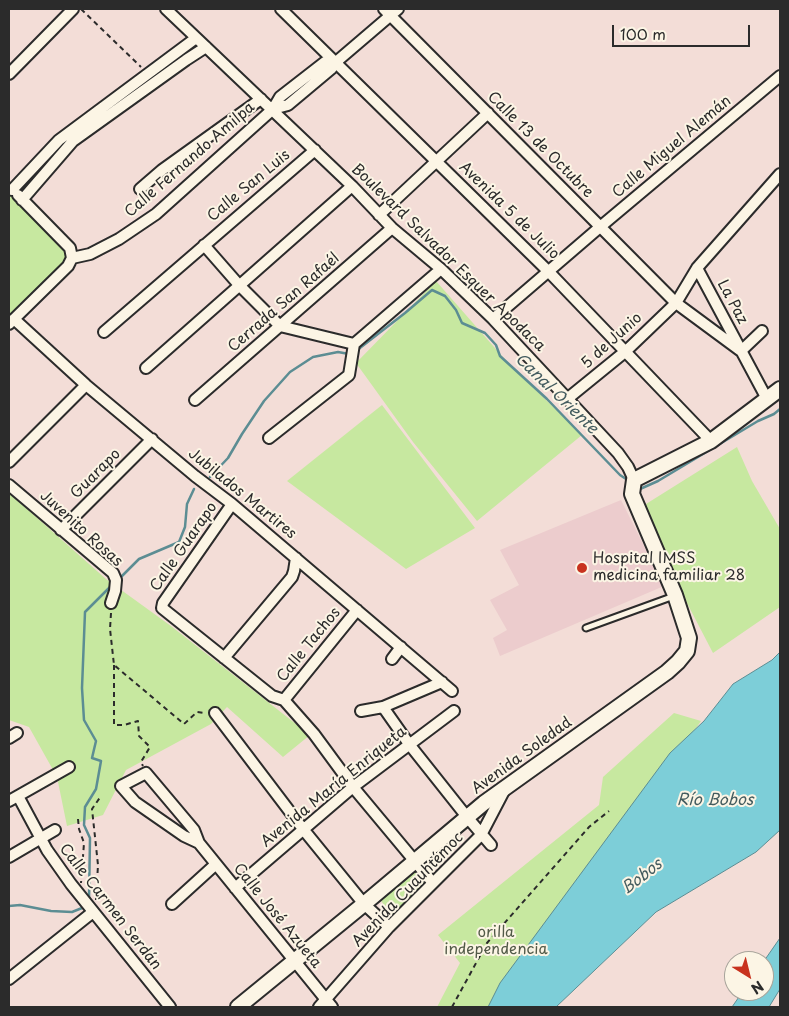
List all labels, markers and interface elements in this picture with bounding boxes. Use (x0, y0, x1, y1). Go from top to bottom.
scale bar (614, 15, 752, 47)
text: 100 m (620, 22, 666, 45)
street label: Calle 13 de Octubre (483, 88, 597, 202)
street label: Calle Miguel Alemán (609, 92, 735, 202)
street label: Calle Fernando Amilpa (121, 99, 259, 221)
street label: Calle San Luis (204, 146, 294, 226)
street label: Avenida 5 de Julio (455, 158, 563, 264)
street label: Boulevard Salvador Esquer Apodaca (347, 160, 549, 356)
street label: Cerrada San Rafaél (225, 250, 343, 356)
street label: La Paz (713, 277, 751, 327)
street label: 5 de Junio (578, 309, 646, 373)
water label: Canal Oriente (511, 350, 601, 438)
street label: Guarapo (67, 445, 125, 503)
street label: Jubilados Martires (184, 445, 300, 543)
street label: Juvenito Rosas (36, 487, 126, 571)
street label: Calle Guarapo (147, 499, 221, 595)
place label: Hospital IMSS medicina familiar 28 (593, 550, 745, 585)
marker: Hospital IMSS medicina familiar 28 (575, 561, 589, 575)
street label: Calle Tachos (273, 604, 345, 686)
street label: Avenida Soledad (469, 714, 575, 798)
street label: Avenida María Enriqueta (258, 723, 410, 851)
water label: Río Bobos (677, 791, 753, 811)
street label: Avenida Cuauhtémoc (349, 829, 467, 951)
street label: Calle Carmen Serdán (55, 840, 165, 974)
water label: Bobos (618, 855, 666, 899)
street label: Calle José Azueta (229, 860, 325, 972)
park label: orilla independencia (444, 924, 548, 959)
north arrow (724, 951, 774, 1001)
text: N (747, 976, 768, 999)

